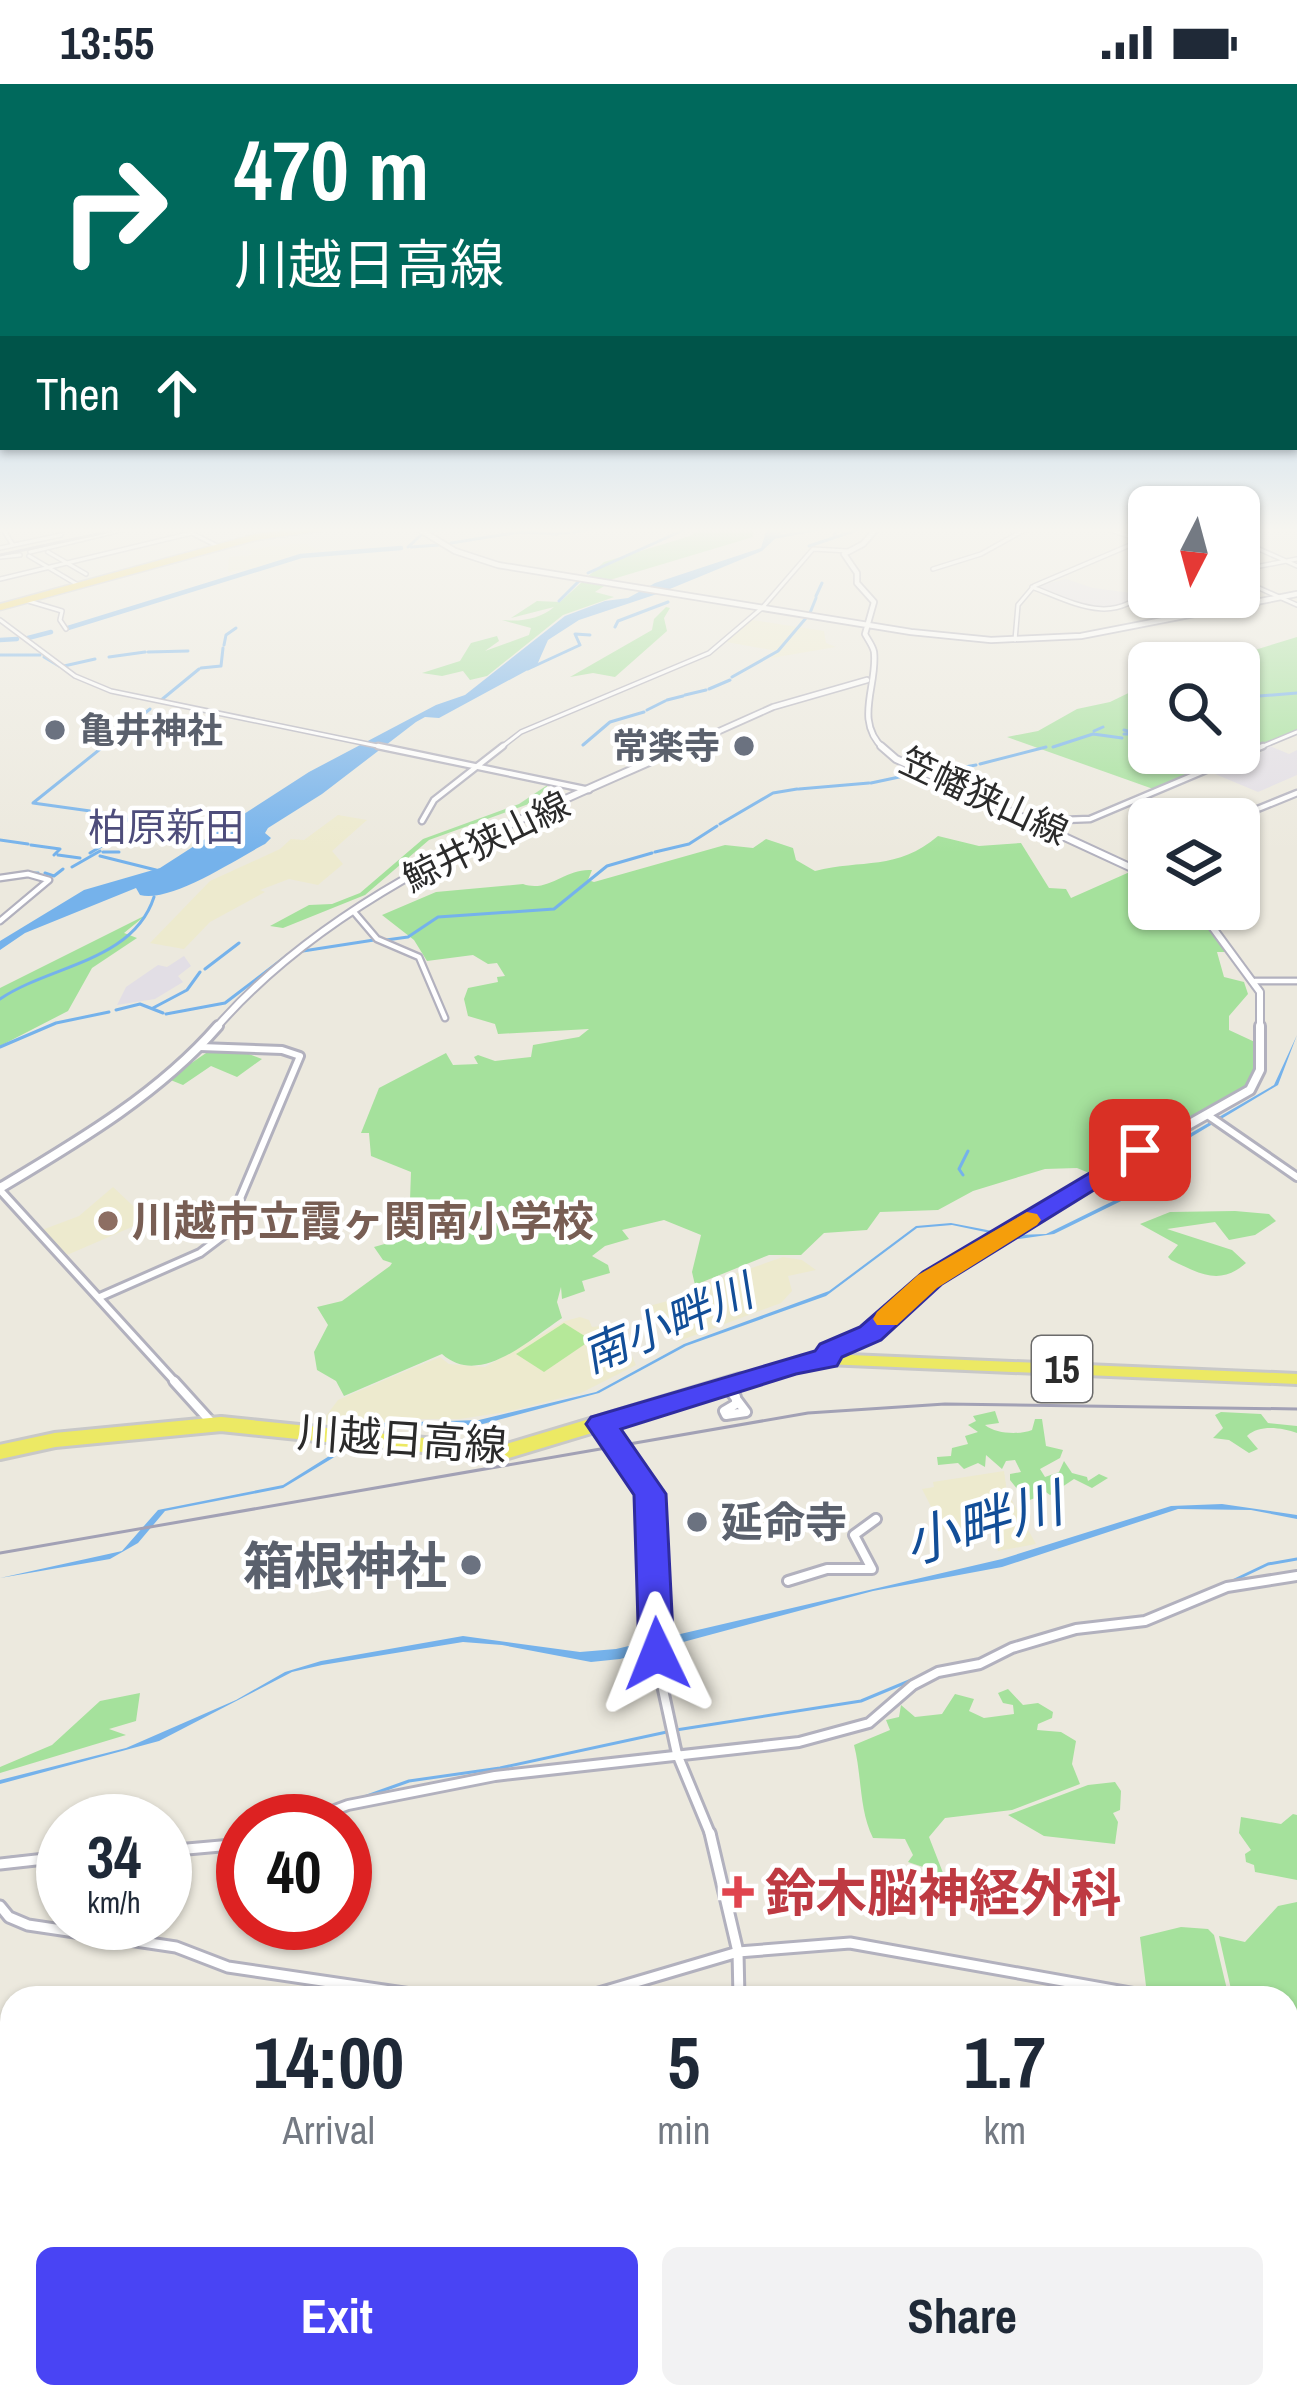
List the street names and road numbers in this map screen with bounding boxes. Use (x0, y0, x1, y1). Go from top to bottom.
street label: 笠幡狭山線 (892, 736, 1076, 856)
street label: 鯨井狭山線 (395, 780, 577, 902)
road number: 15 (1032, 1336, 1092, 1402)
street label: 川越日高線 (295, 1404, 509, 1474)

